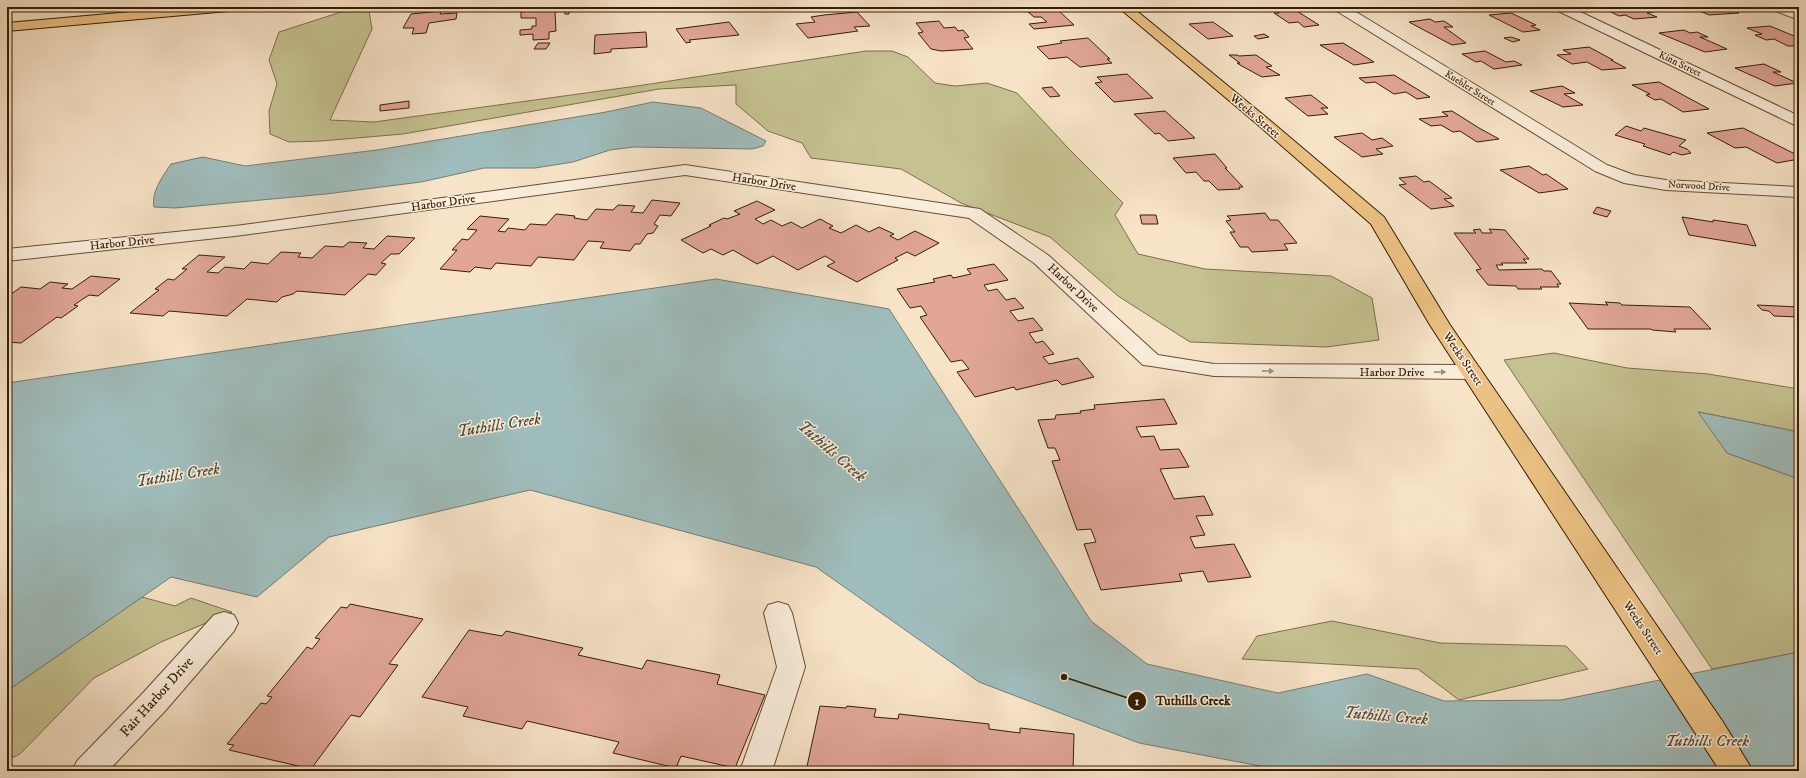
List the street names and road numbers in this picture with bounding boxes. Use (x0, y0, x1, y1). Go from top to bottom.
street label: Kinn Street (1657, 49, 1703, 79)
street label: Kuebler Street (1443, 68, 1497, 108)
street label: Weeks Street (1226, 90, 1283, 142)
street label: Harbor Drive (731, 170, 797, 194)
street label: Norwood Drive (1668, 178, 1730, 194)
street label: Harbor Drive (410, 191, 476, 215)
street label: Harbor Drive (89, 232, 155, 254)
street label: Harbor Drive (1044, 260, 1102, 316)
street label: Weeks Street (1439, 329, 1486, 389)
street label: Harbor Drive (1360, 365, 1424, 380)
street label: Weeks Street (1619, 598, 1666, 658)
street label: Fair Harbor Drive (116, 653, 198, 741)

